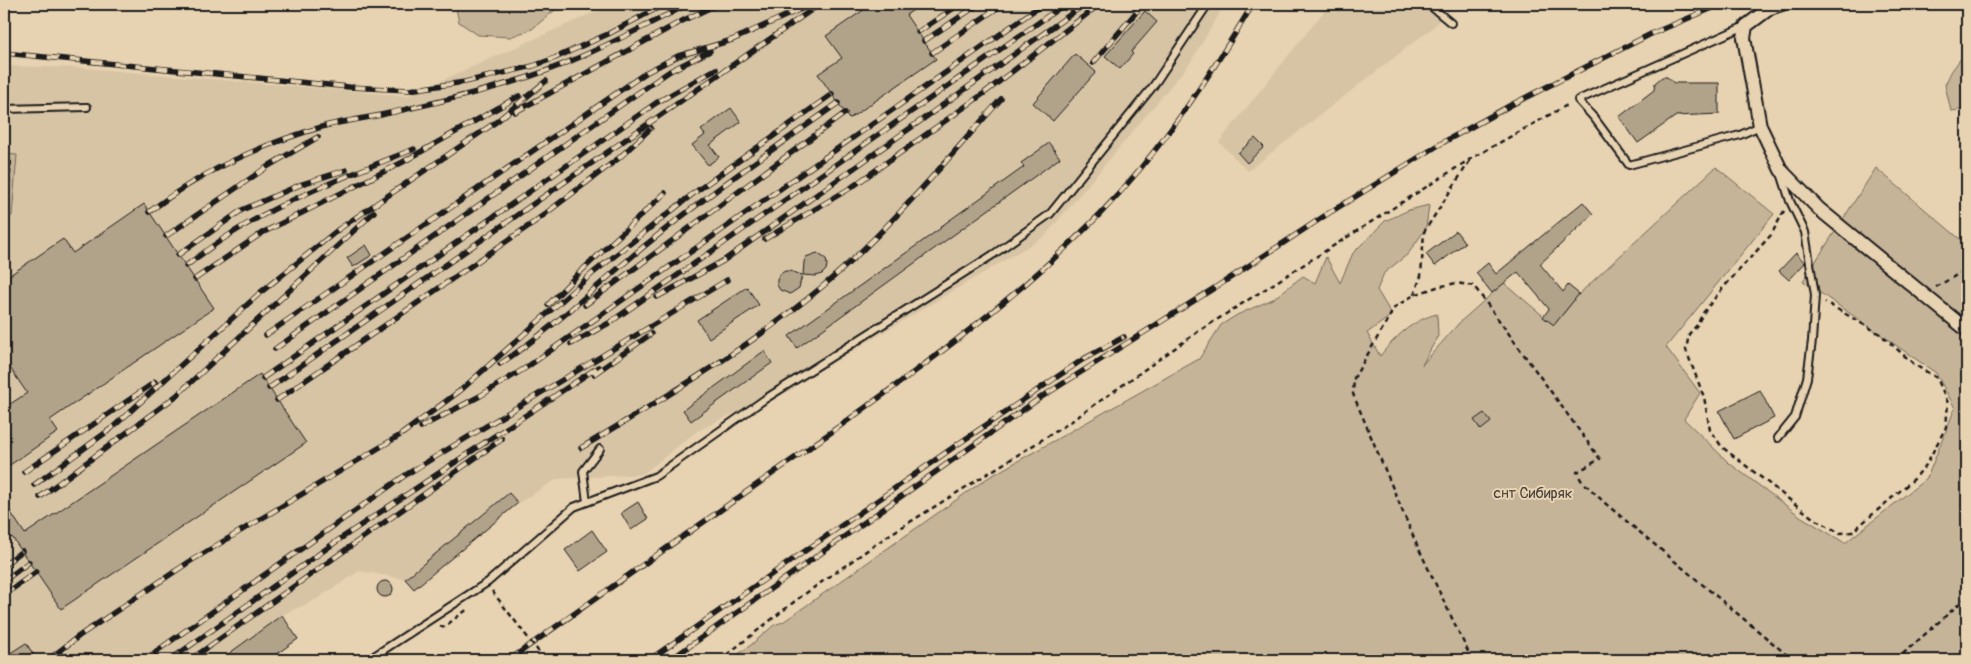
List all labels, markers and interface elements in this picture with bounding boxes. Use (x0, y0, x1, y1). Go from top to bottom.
park label: снт Сибиряк (1494, 484, 1573, 503)

